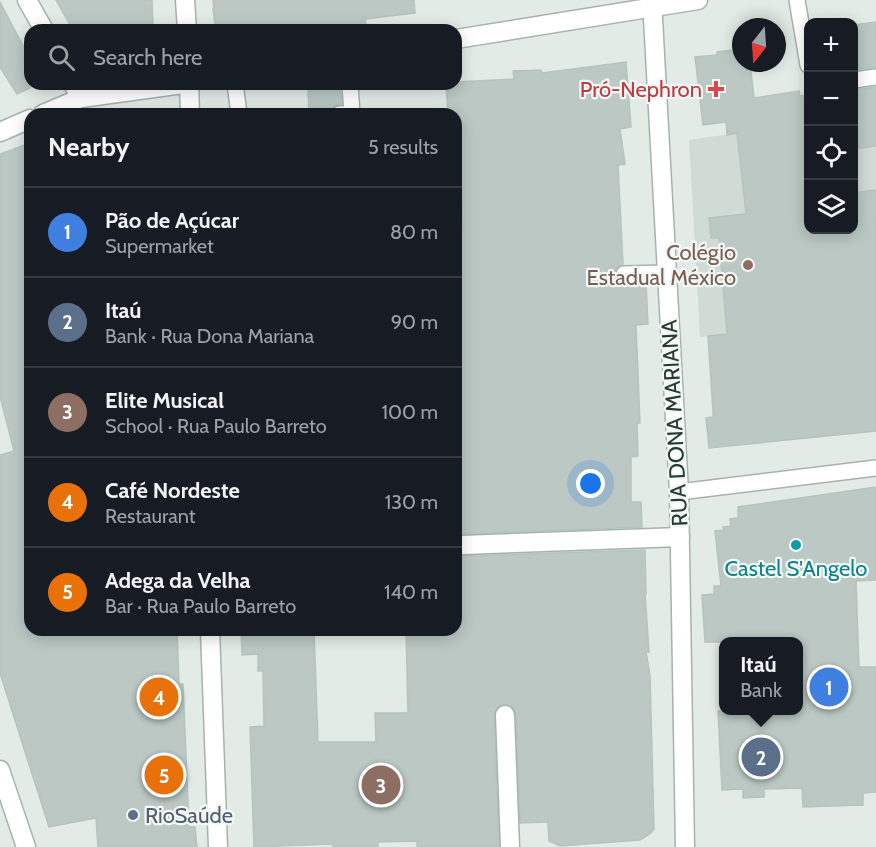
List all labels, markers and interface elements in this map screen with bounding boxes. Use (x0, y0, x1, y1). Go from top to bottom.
north arrow (732, 18, 786, 72)
map controls (804, 18, 858, 234)
button: + (804, 18, 858, 72)
search box (24, 24, 462, 90)
icon: search (45, 41, 78, 74)
text: Search here (93, 44, 202, 71)
button: − (804, 72, 858, 126)
place label: Pró-Nephron (580, 76, 702, 103)
marker: Pró-Nephron (707, 80, 725, 98)
button: locate (804, 126, 858, 180)
text: Nearby (48, 131, 129, 163)
text: 5 results (368, 135, 438, 159)
button: layers (804, 180, 858, 234)
text: Pão de Açúcar (105, 207, 239, 234)
text: 1 (64, 220, 71, 244)
text: 80 m (390, 220, 438, 244)
text: Supermarket (105, 234, 214, 258)
place label: Colégio Estadual México (587, 239, 736, 291)
marker: Colégio Estadual México (741, 258, 755, 272)
text: Itaú (105, 297, 142, 324)
text: 2 (62, 310, 73, 334)
text: 90 m (391, 310, 438, 334)
street label: RUA DONA MARIANA (656, 318, 693, 527)
text: Bank · Rua Dona Mariana (105, 324, 314, 348)
text: Elite Musical (105, 387, 224, 414)
text: 3 (62, 400, 73, 424)
text: 100 m (382, 400, 438, 424)
text: School · Rua Paulo Barreto (105, 414, 327, 438)
your location (576, 469, 605, 498)
text: Café Nordeste (105, 477, 240, 504)
text: 4 (61, 490, 74, 514)
text: 130 m (385, 490, 438, 514)
text: Restaurant (105, 504, 196, 528)
marker: Castel S'Angelo (789, 538, 803, 552)
place label: Castel S'Angelo (725, 555, 867, 582)
text: Adega da Velha (105, 567, 250, 594)
text: 5 (62, 580, 73, 604)
text: 140 m (384, 580, 438, 604)
text: Bar · Rua Paulo Barreto (105, 594, 296, 618)
popup (719, 637, 803, 715)
text: Itaú (740, 651, 777, 678)
pin: 1 (810, 664, 848, 710)
pin: 4 (140, 674, 178, 720)
text: Bank (740, 678, 782, 702)
pin: 2 (742, 734, 780, 780)
pin: 5 (144, 752, 184, 798)
pin: 3 (362, 762, 400, 808)
place label: RioSaúde (145, 802, 233, 829)
marker: RioSaúde (126, 808, 140, 822)

